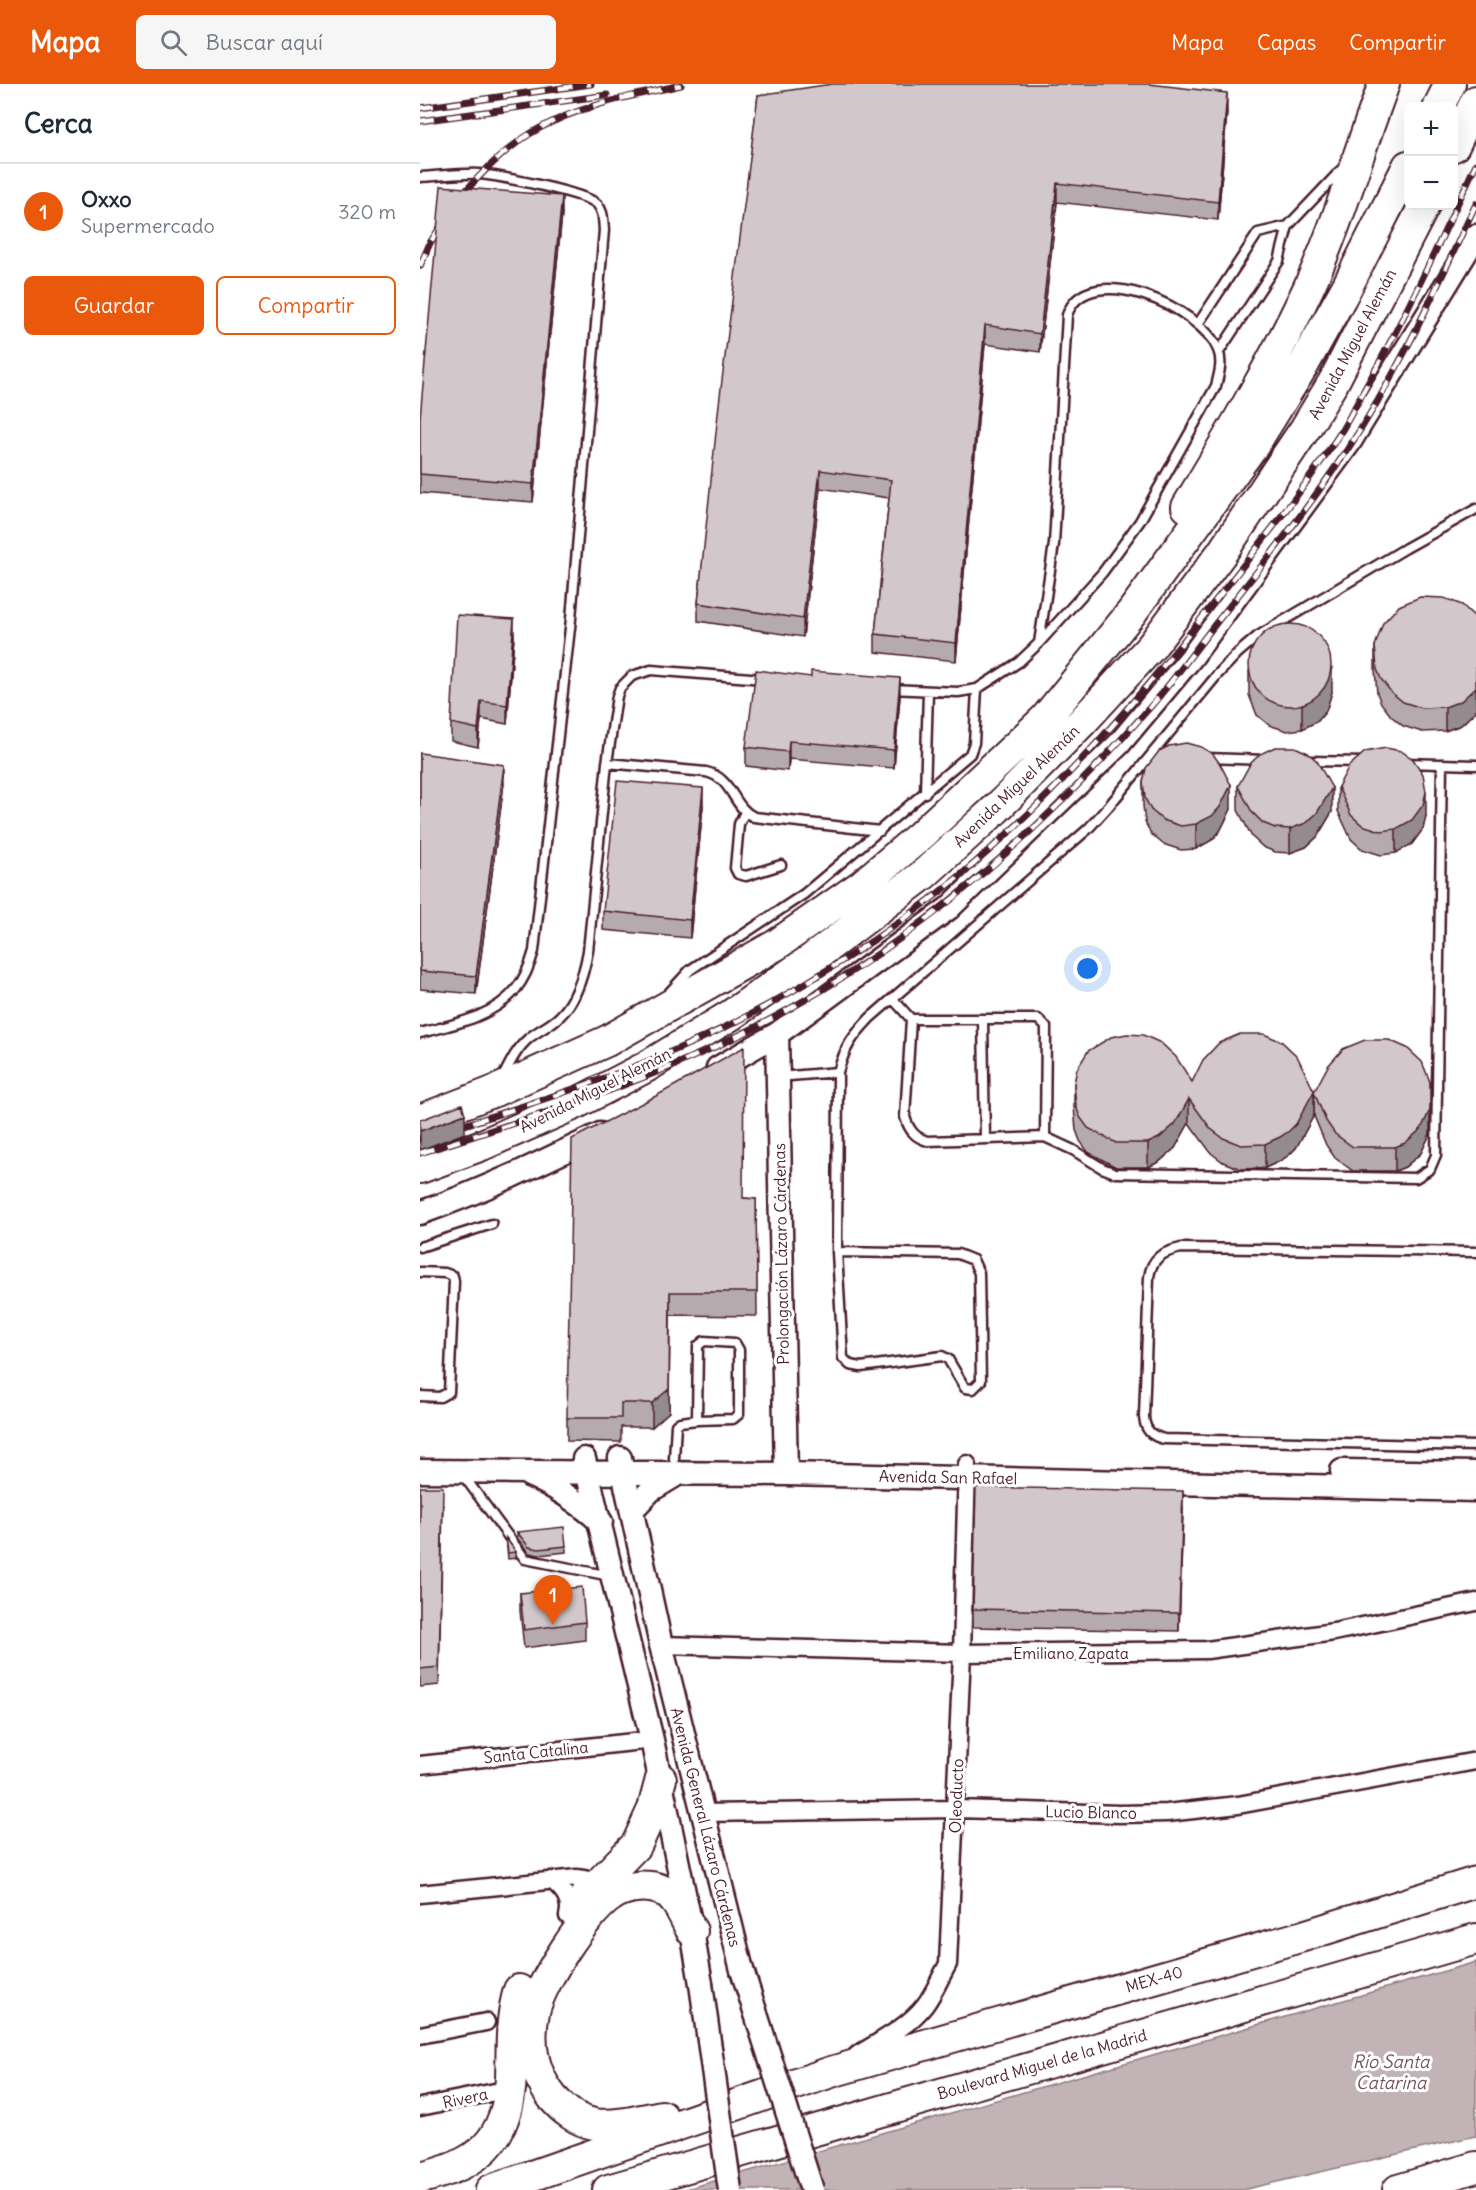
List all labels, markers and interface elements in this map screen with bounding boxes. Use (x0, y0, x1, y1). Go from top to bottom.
search box (136, 15, 556, 69)
text: Mapa (30, 24, 100, 60)
icon: search (157, 26, 190, 59)
text: Buscar aquí (205, 28, 323, 56)
text: Mapa (1171, 29, 1224, 56)
text: Capas (1257, 29, 1316, 56)
text: Compartir (1349, 29, 1446, 56)
map controls (1404, 102, 1458, 210)
button: + (1404, 102, 1458, 156)
text: Cerca (24, 107, 93, 140)
button: − (1404, 156, 1458, 210)
text: Oxxo (81, 185, 132, 213)
text: 1 (40, 199, 47, 224)
text: 320 m (338, 199, 396, 224)
text: Supermercado (81, 213, 215, 238)
street label: Avenida Miguel Alemán (1304, 265, 1400, 423)
button: Guardar (24, 276, 204, 335)
button: Compartir (216, 276, 396, 335)
street label: Avenida Miguel Alemán (949, 721, 1083, 851)
your location (1073, 954, 1102, 983)
street label: Avenida Miguel Alemán (516, 1043, 674, 1137)
street label: Prolongación Lázaro Cárdenas (769, 1143, 793, 1365)
street label: Avenida San Rafael (879, 1466, 1017, 1488)
pin: 1 (534, 1576, 572, 1625)
street label: Emiliano Zapata (1013, 1643, 1129, 1663)
street label: Avenida General Lázaro Cárdenas (667, 1705, 745, 1949)
street label: Santa Catalina (483, 1737, 589, 1767)
street label: Oleoducto (945, 1758, 967, 1834)
street label: Lucio Blanco (1045, 1801, 1137, 1823)
street label: MEX-40 (1123, 1961, 1185, 1997)
street label: Boulevard Miguel de la Madrid (935, 2024, 1149, 2104)
water label: Río Santa Catarina (1353, 2050, 1431, 2094)
street label: Rivera (441, 2083, 489, 2113)

